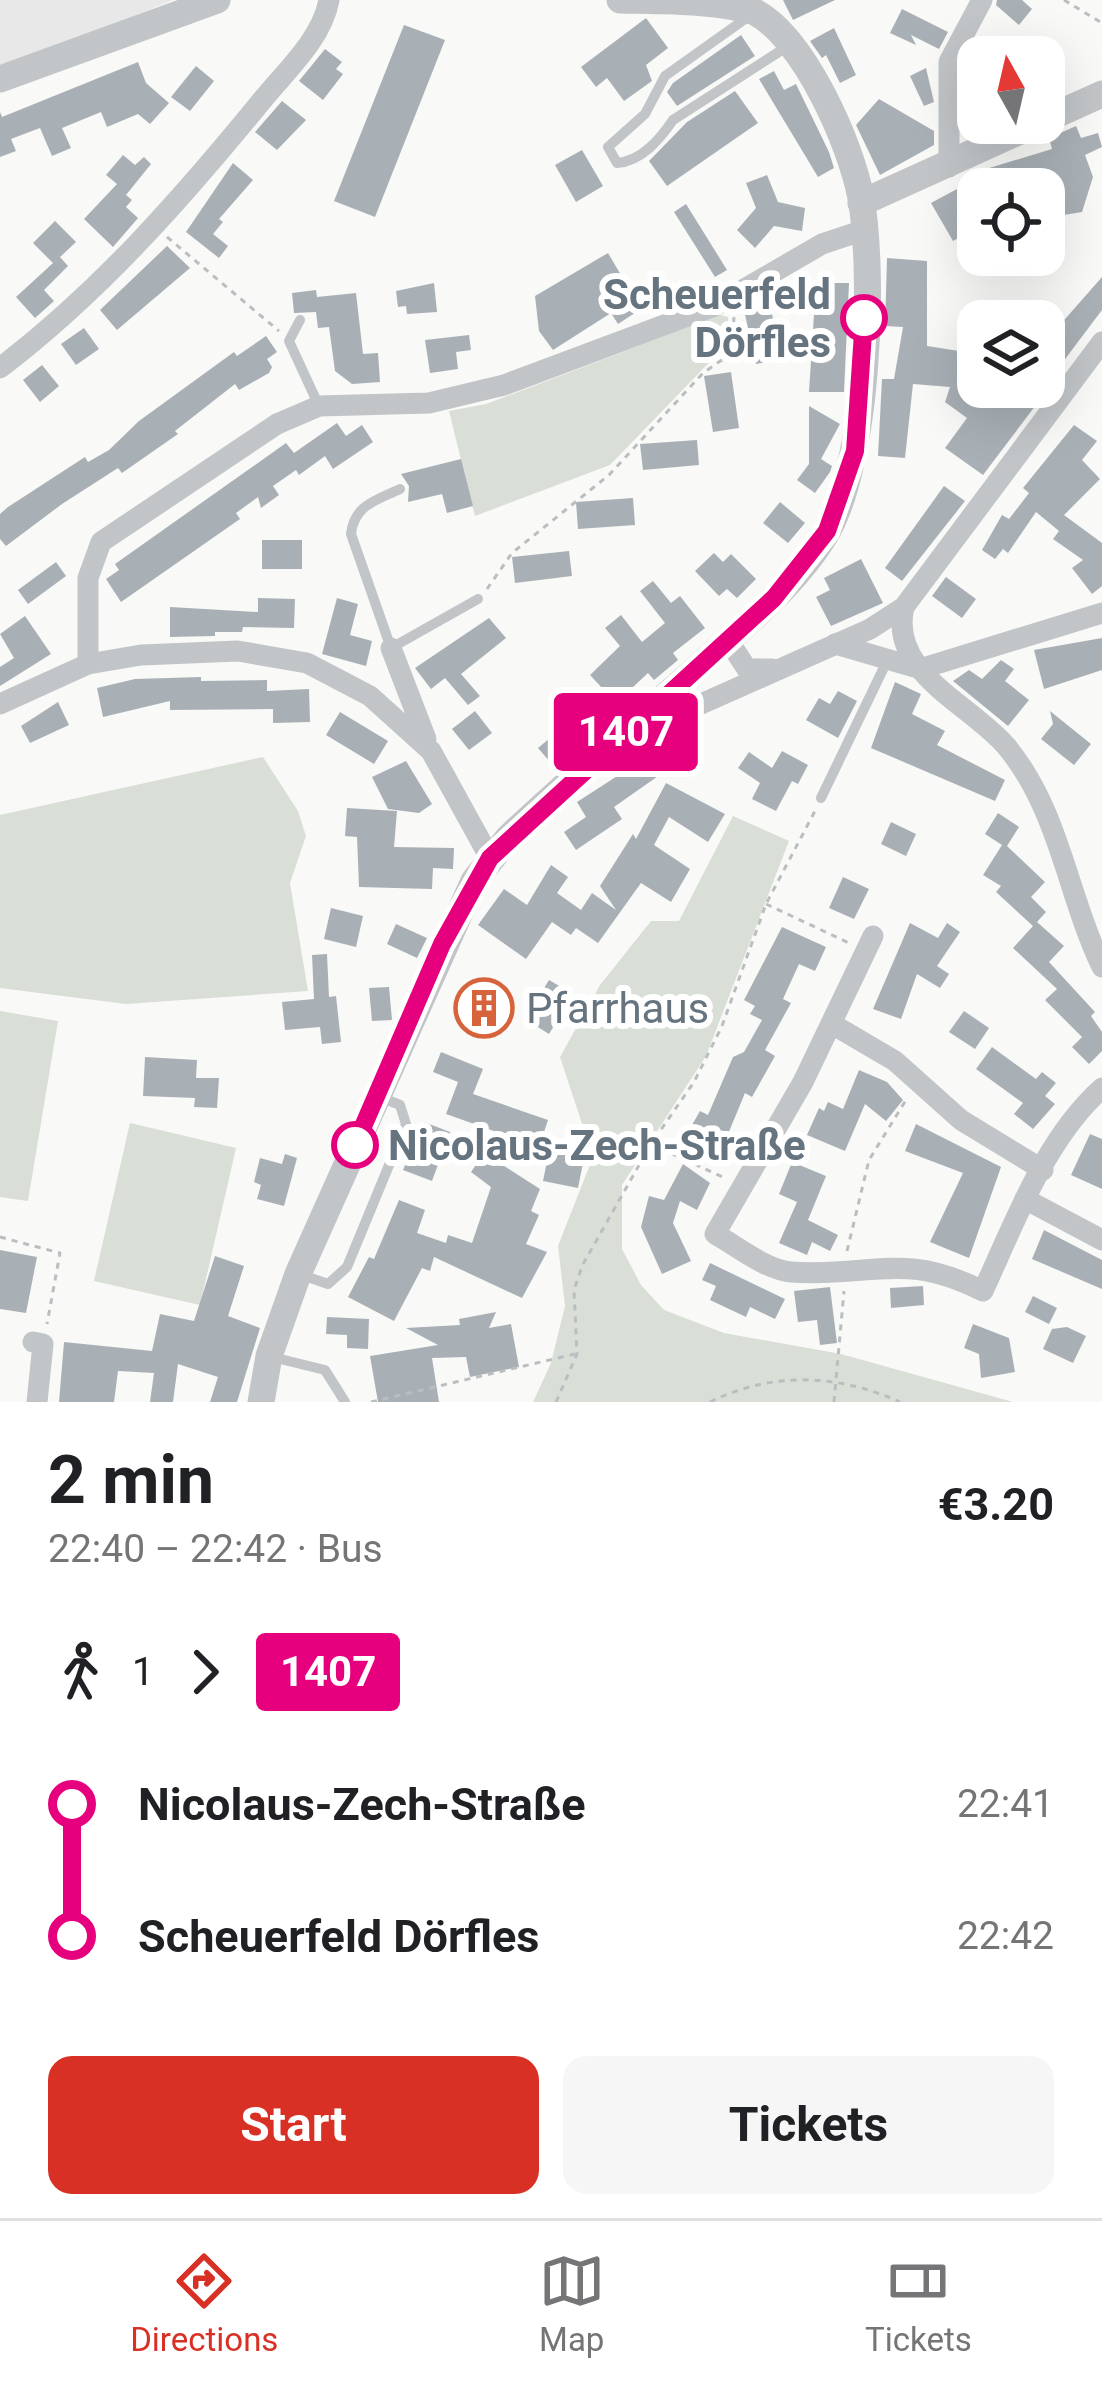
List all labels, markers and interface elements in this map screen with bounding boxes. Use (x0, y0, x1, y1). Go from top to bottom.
north arrow (957, 36, 1065, 144)
map controls (957, 36, 1065, 408)
button: locate (957, 168, 1065, 276)
place label: Scheuerfeld Dörfles (603, 270, 831, 367)
marker: Scheuerfeld Dörfles (842, 296, 886, 340)
button: layers (957, 300, 1065, 408)
line badge: 1407 (542, 693, 710, 771)
text: 1407 (578, 707, 674, 756)
building icon: Pfarrhaus (453, 977, 515, 1039)
place label: Pfarrhaus (526, 984, 709, 1033)
place label: Nicolaus-Zech-Straße (388, 1121, 806, 1170)
marker: Nicolaus-Zech-Straße (333, 1123, 377, 1167)
text: 2 min (48, 1442, 214, 1519)
text: €3.20 (938, 1478, 1054, 1531)
text: 22:40 – 22:42 · Bus (48, 1526, 383, 1572)
icon: walk (48, 1639, 114, 1705)
icon: forward (172, 1639, 238, 1705)
text: 1407 (280, 1647, 376, 1696)
text: 1 (132, 1649, 154, 1695)
text: Nicolaus-Zech-Straße (138, 1778, 586, 1831)
text: 22:41 (957, 1781, 1054, 1827)
text: Scheuerfeld Dörfles (138, 1910, 539, 1963)
text: 22:42 (957, 1913, 1054, 1959)
button: Start (48, 2056, 539, 2194)
button: Tickets (563, 2056, 1054, 2194)
tab: Directions (130, 2248, 278, 2359)
tab: Map (539, 2248, 605, 2359)
tab: Tickets (865, 2248, 972, 2359)

